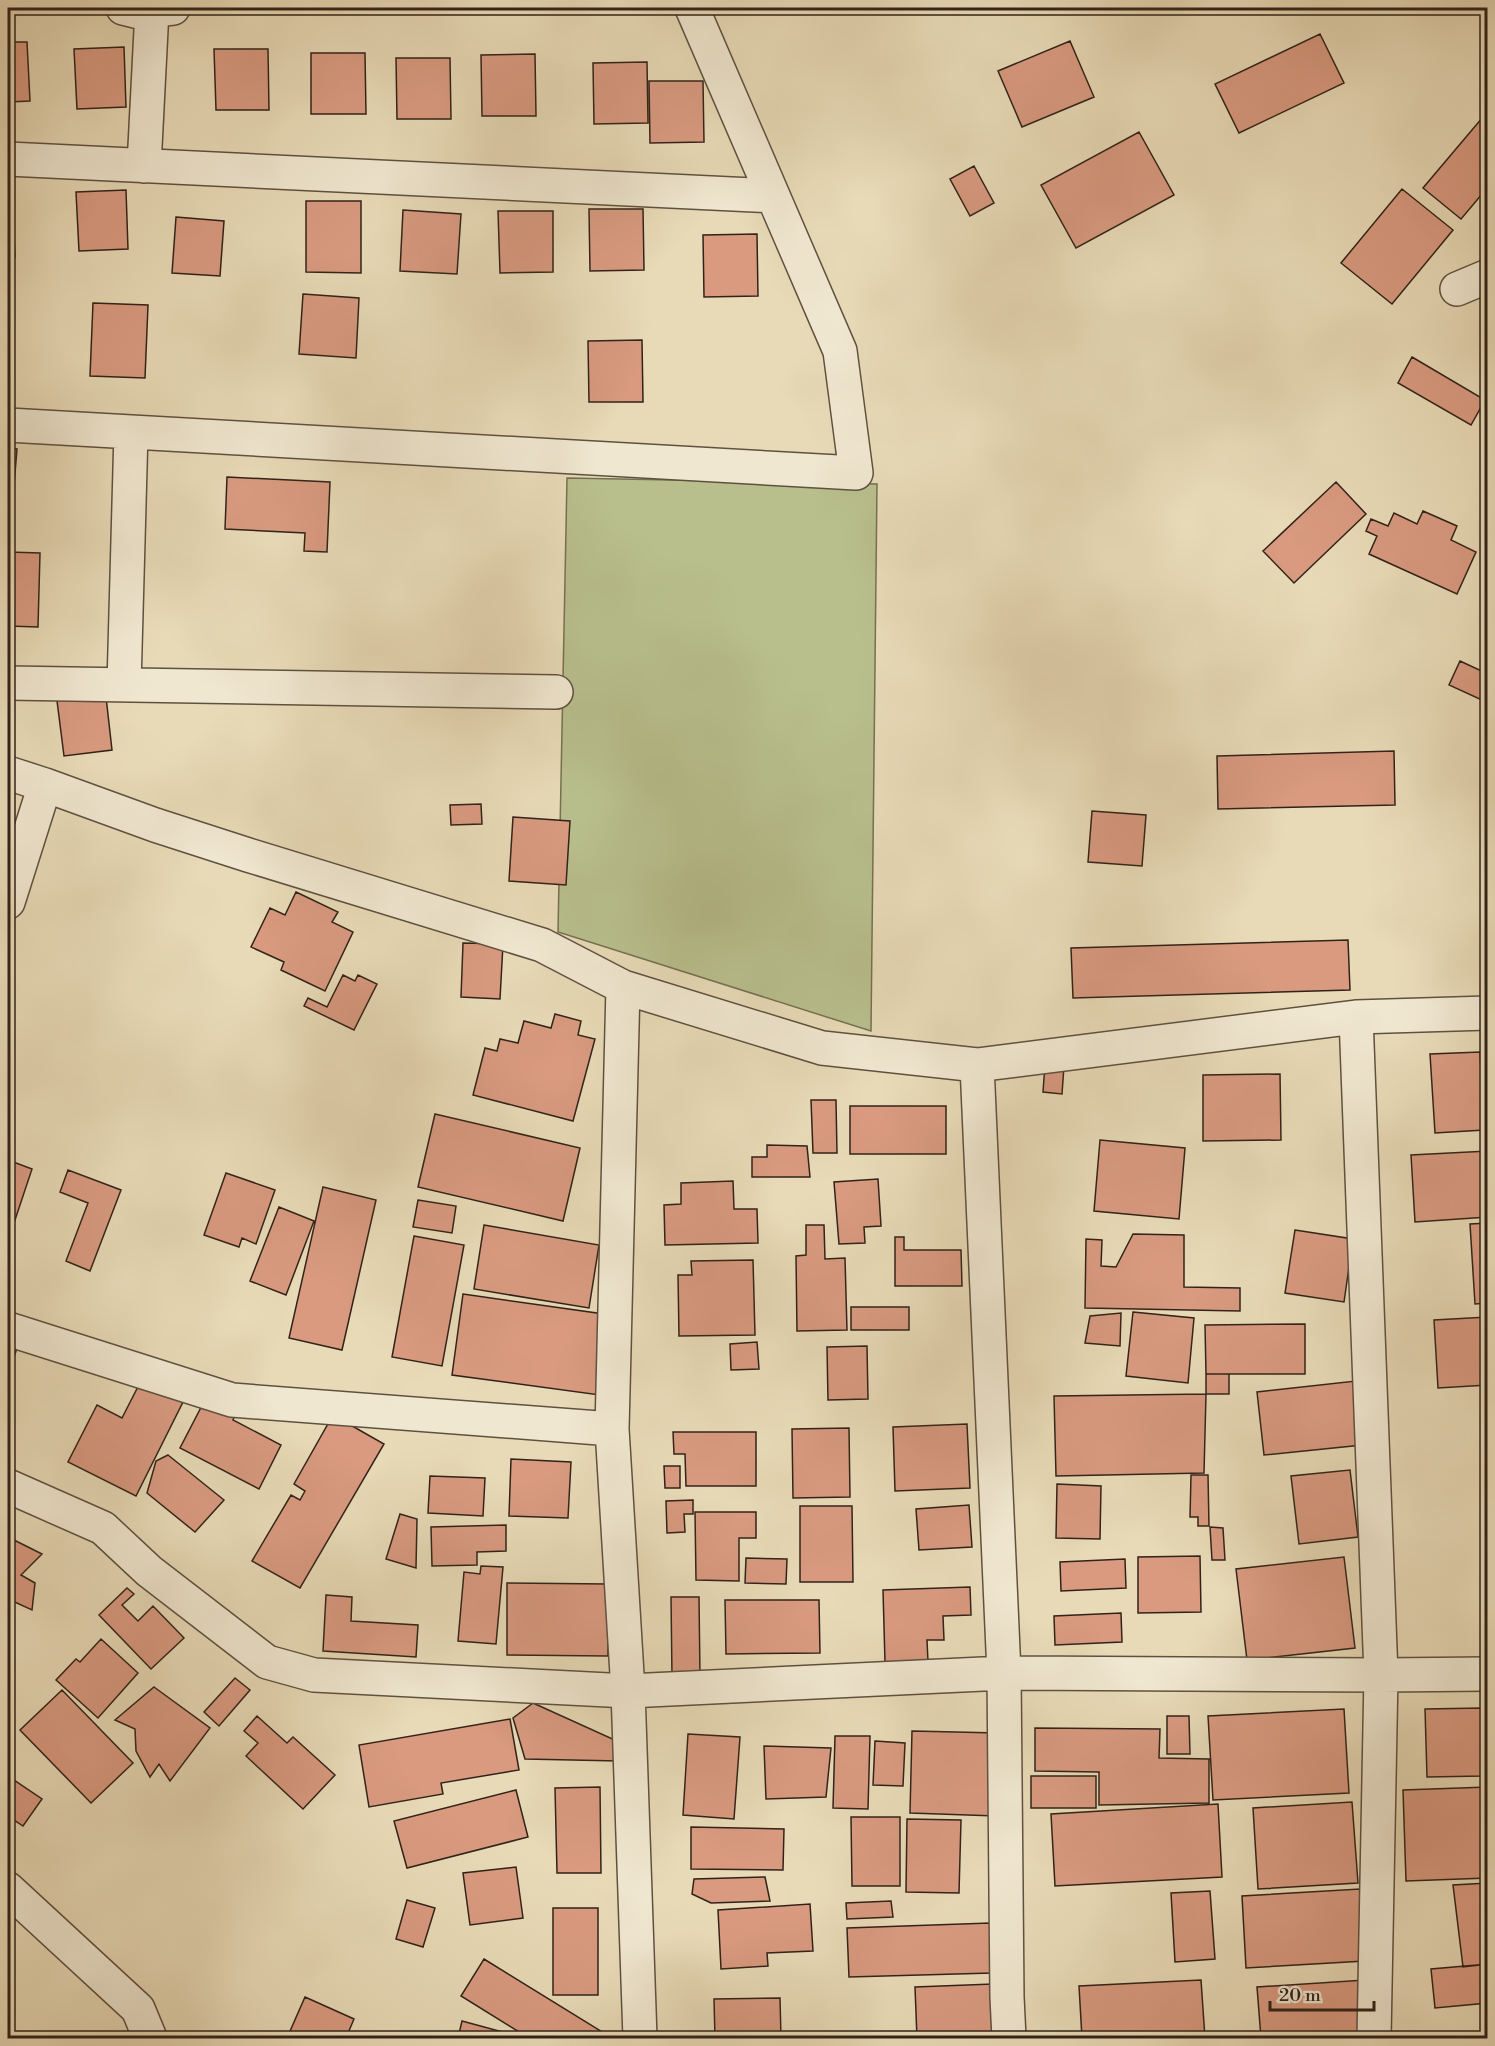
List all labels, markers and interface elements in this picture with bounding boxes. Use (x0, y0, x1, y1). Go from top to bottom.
scale bar (1270, 1974, 1374, 2012)
text: 20 m (1279, 1984, 1321, 2007)

